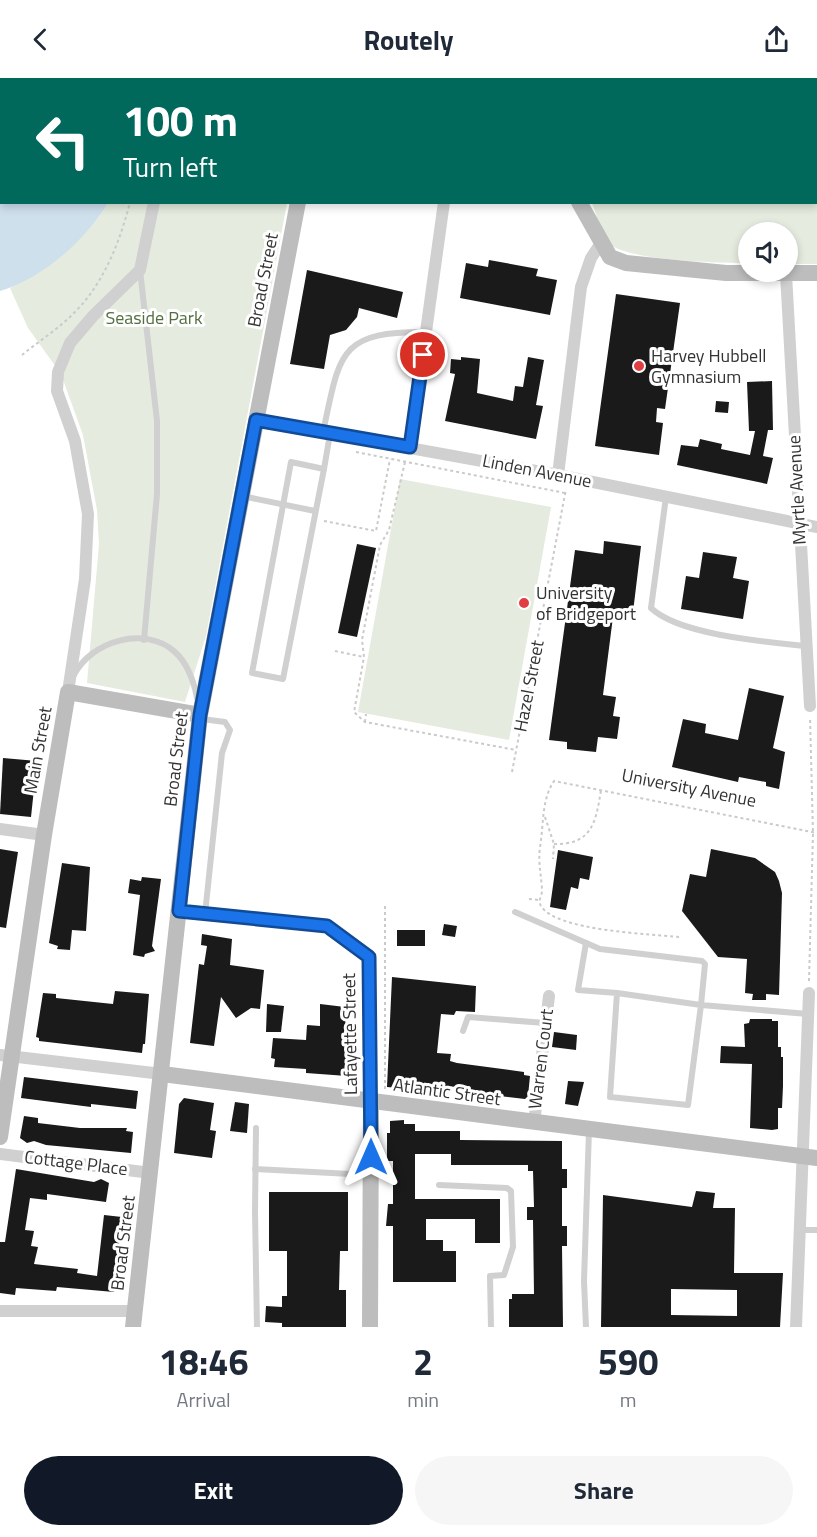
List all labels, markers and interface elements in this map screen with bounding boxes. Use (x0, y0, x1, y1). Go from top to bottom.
text: Routely (363, 19, 454, 60)
icon: back (24, 23, 57, 56)
icon: share (760, 23, 793, 56)
text: 100 m (123, 88, 238, 152)
icon: left (24, 102, 102, 180)
text: Turn left (123, 146, 217, 187)
map controls (738, 222, 798, 282)
button: sound (738, 222, 798, 282)
street label: Broad Street (240, 230, 285, 329)
park label: Seaside Park (105, 304, 203, 331)
pin (397, 329, 448, 380)
icon: arrive (406, 338, 439, 371)
place label: Harvey Hubbell Gymnasium (651, 342, 767, 390)
marker: Harvey Hubbell Gymnasium (632, 359, 646, 373)
street label: Myrtle Avenue (780, 434, 813, 546)
street label: Linden Avenue (480, 447, 594, 494)
place label: University of Bridgeport (536, 579, 637, 627)
marker: University of Bridgeport (517, 596, 531, 610)
street label: Hazel Street (506, 637, 551, 734)
street label: Main Street (17, 704, 59, 796)
street label: Broad Street (156, 709, 195, 808)
street label: University Avenue (619, 761, 759, 814)
street label: Lafayette Street (335, 972, 364, 1095)
street label: Warren Court (521, 1007, 560, 1111)
street label: Atlantic Street (392, 1071, 503, 1112)
position arrow (339, 1125, 403, 1189)
street label: Cottage Place (23, 1143, 129, 1182)
street label: Broad Street (103, 1193, 142, 1292)
text: 18:46 (159, 1334, 249, 1389)
text: 2 (413, 1334, 433, 1389)
text: 590 (598, 1334, 658, 1389)
text: Arrival (177, 1384, 231, 1415)
text: min (407, 1384, 439, 1415)
text: m (620, 1384, 636, 1415)
button: Exit (24, 1456, 403, 1525)
button: Share (415, 1456, 793, 1525)

